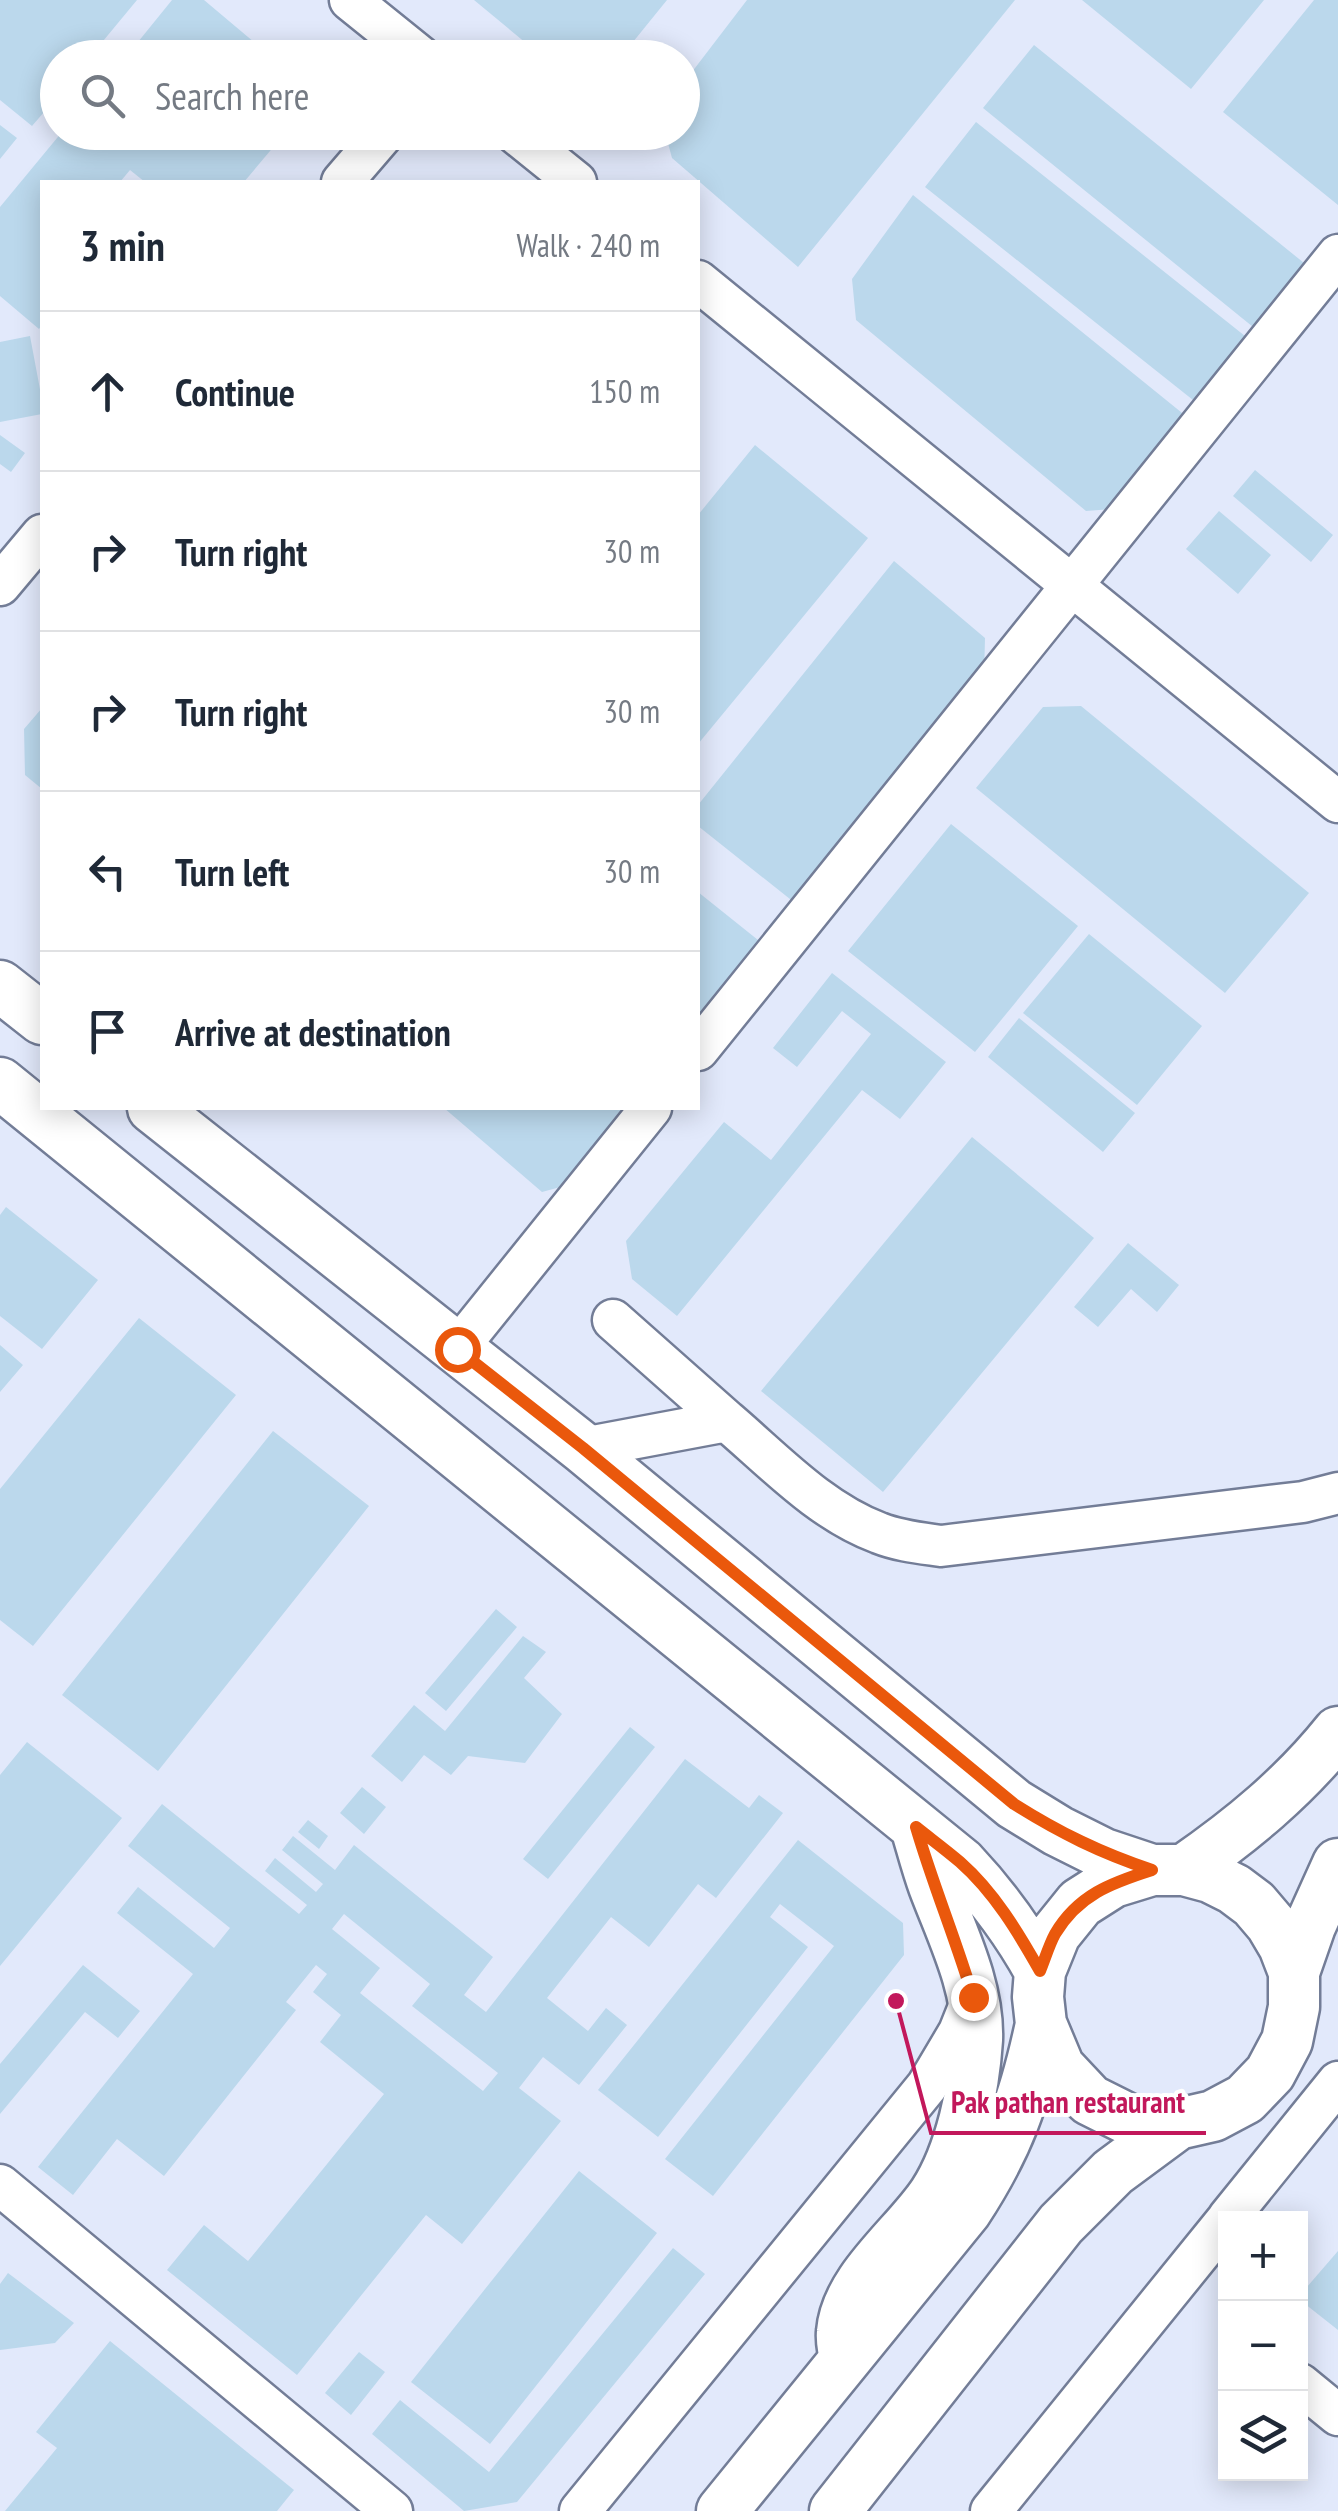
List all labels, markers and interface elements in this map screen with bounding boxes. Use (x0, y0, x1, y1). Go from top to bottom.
search box (40, 40, 700, 150)
icon: search (75, 68, 130, 123)
text: Search here (155, 71, 309, 120)
text: 3 min (80, 218, 165, 273)
text: Walk · 240 m (516, 224, 660, 266)
icon: ahead (80, 364, 135, 419)
text: Continue (175, 367, 295, 416)
text: 150 m (589, 370, 660, 412)
icon: right (80, 524, 135, 579)
text: Turn right (175, 527, 307, 576)
text: 30 m (604, 530, 660, 572)
icon: right (80, 684, 135, 739)
text: Turn right (175, 687, 307, 736)
text: 30 m (604, 690, 660, 732)
icon: left (80, 844, 135, 899)
text: Turn left (175, 847, 289, 896)
text: 30 m (604, 850, 660, 892)
icon: arrive (80, 1004, 135, 1059)
text: Arrive at destination (175, 1007, 451, 1056)
route start (435, 1327, 481, 1373)
route end (951, 1975, 997, 2021)
callout: Pak pathan restaurant (931, 2073, 1206, 2133)
text: Pak pathan restaurant (951, 2082, 1185, 2121)
map controls (1218, 2211, 1308, 2481)
button: + (1218, 2211, 1308, 2301)
button: − (1218, 2301, 1308, 2391)
button: layers (1218, 2391, 1308, 2481)

